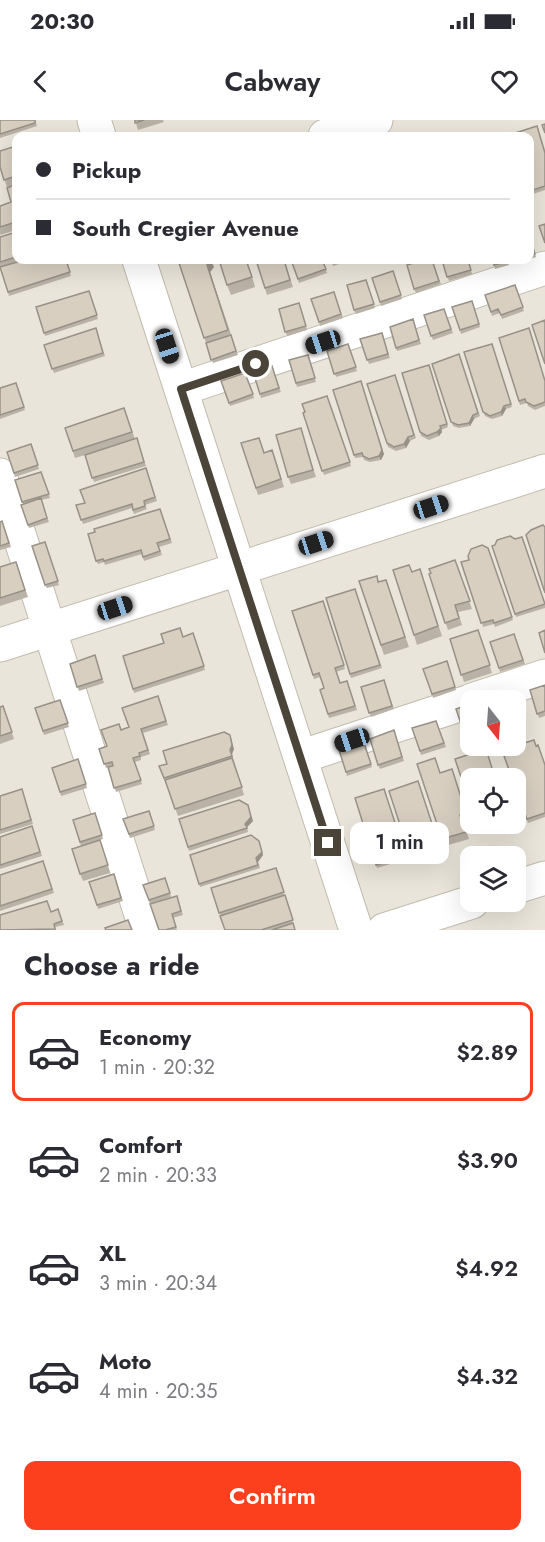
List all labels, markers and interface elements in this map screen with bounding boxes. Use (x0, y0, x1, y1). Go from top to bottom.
text: 20:30 (30, 5, 94, 37)
text: Cabway (225, 62, 320, 101)
icon: back (24, 65, 57, 98)
icon: heart (488, 65, 521, 98)
text: Pickup (72, 154, 141, 186)
text: South Cregier Avenue (72, 212, 299, 244)
car (153, 326, 181, 366)
car (303, 328, 343, 356)
route start (242, 350, 269, 377)
car (411, 493, 451, 521)
car (296, 529, 336, 557)
car (95, 594, 135, 622)
north arrow (460, 690, 526, 756)
map controls (460, 690, 526, 912)
car (332, 726, 372, 754)
button: locate (460, 768, 526, 834)
callout: 1 min (349, 822, 448, 864)
text: 1 min (375, 828, 424, 857)
route end (314, 829, 341, 856)
button: layers (460, 846, 526, 912)
text: Choose a ride (24, 946, 199, 985)
text: Economy (99, 1021, 191, 1053)
icon: car (27, 1025, 81, 1079)
text: $2.89 (457, 1036, 518, 1068)
text: 1 min · 20:32 (99, 1053, 215, 1082)
text: Comfort (99, 1129, 182, 1161)
icon: car (27, 1133, 81, 1187)
text: $3.90 (457, 1144, 518, 1176)
text: 2 min · 20:33 (99, 1161, 217, 1190)
text: XL (99, 1237, 126, 1269)
icon: car (27, 1241, 81, 1295)
text: $4.92 (455, 1252, 518, 1284)
text: 3 min · 20:34 (99, 1269, 217, 1298)
text: Moto (99, 1345, 152, 1377)
icon: car (27, 1349, 81, 1403)
text: $4.32 (456, 1360, 518, 1392)
text: 4 min · 20:35 (99, 1377, 218, 1406)
button: Confirm (24, 1461, 521, 1530)

